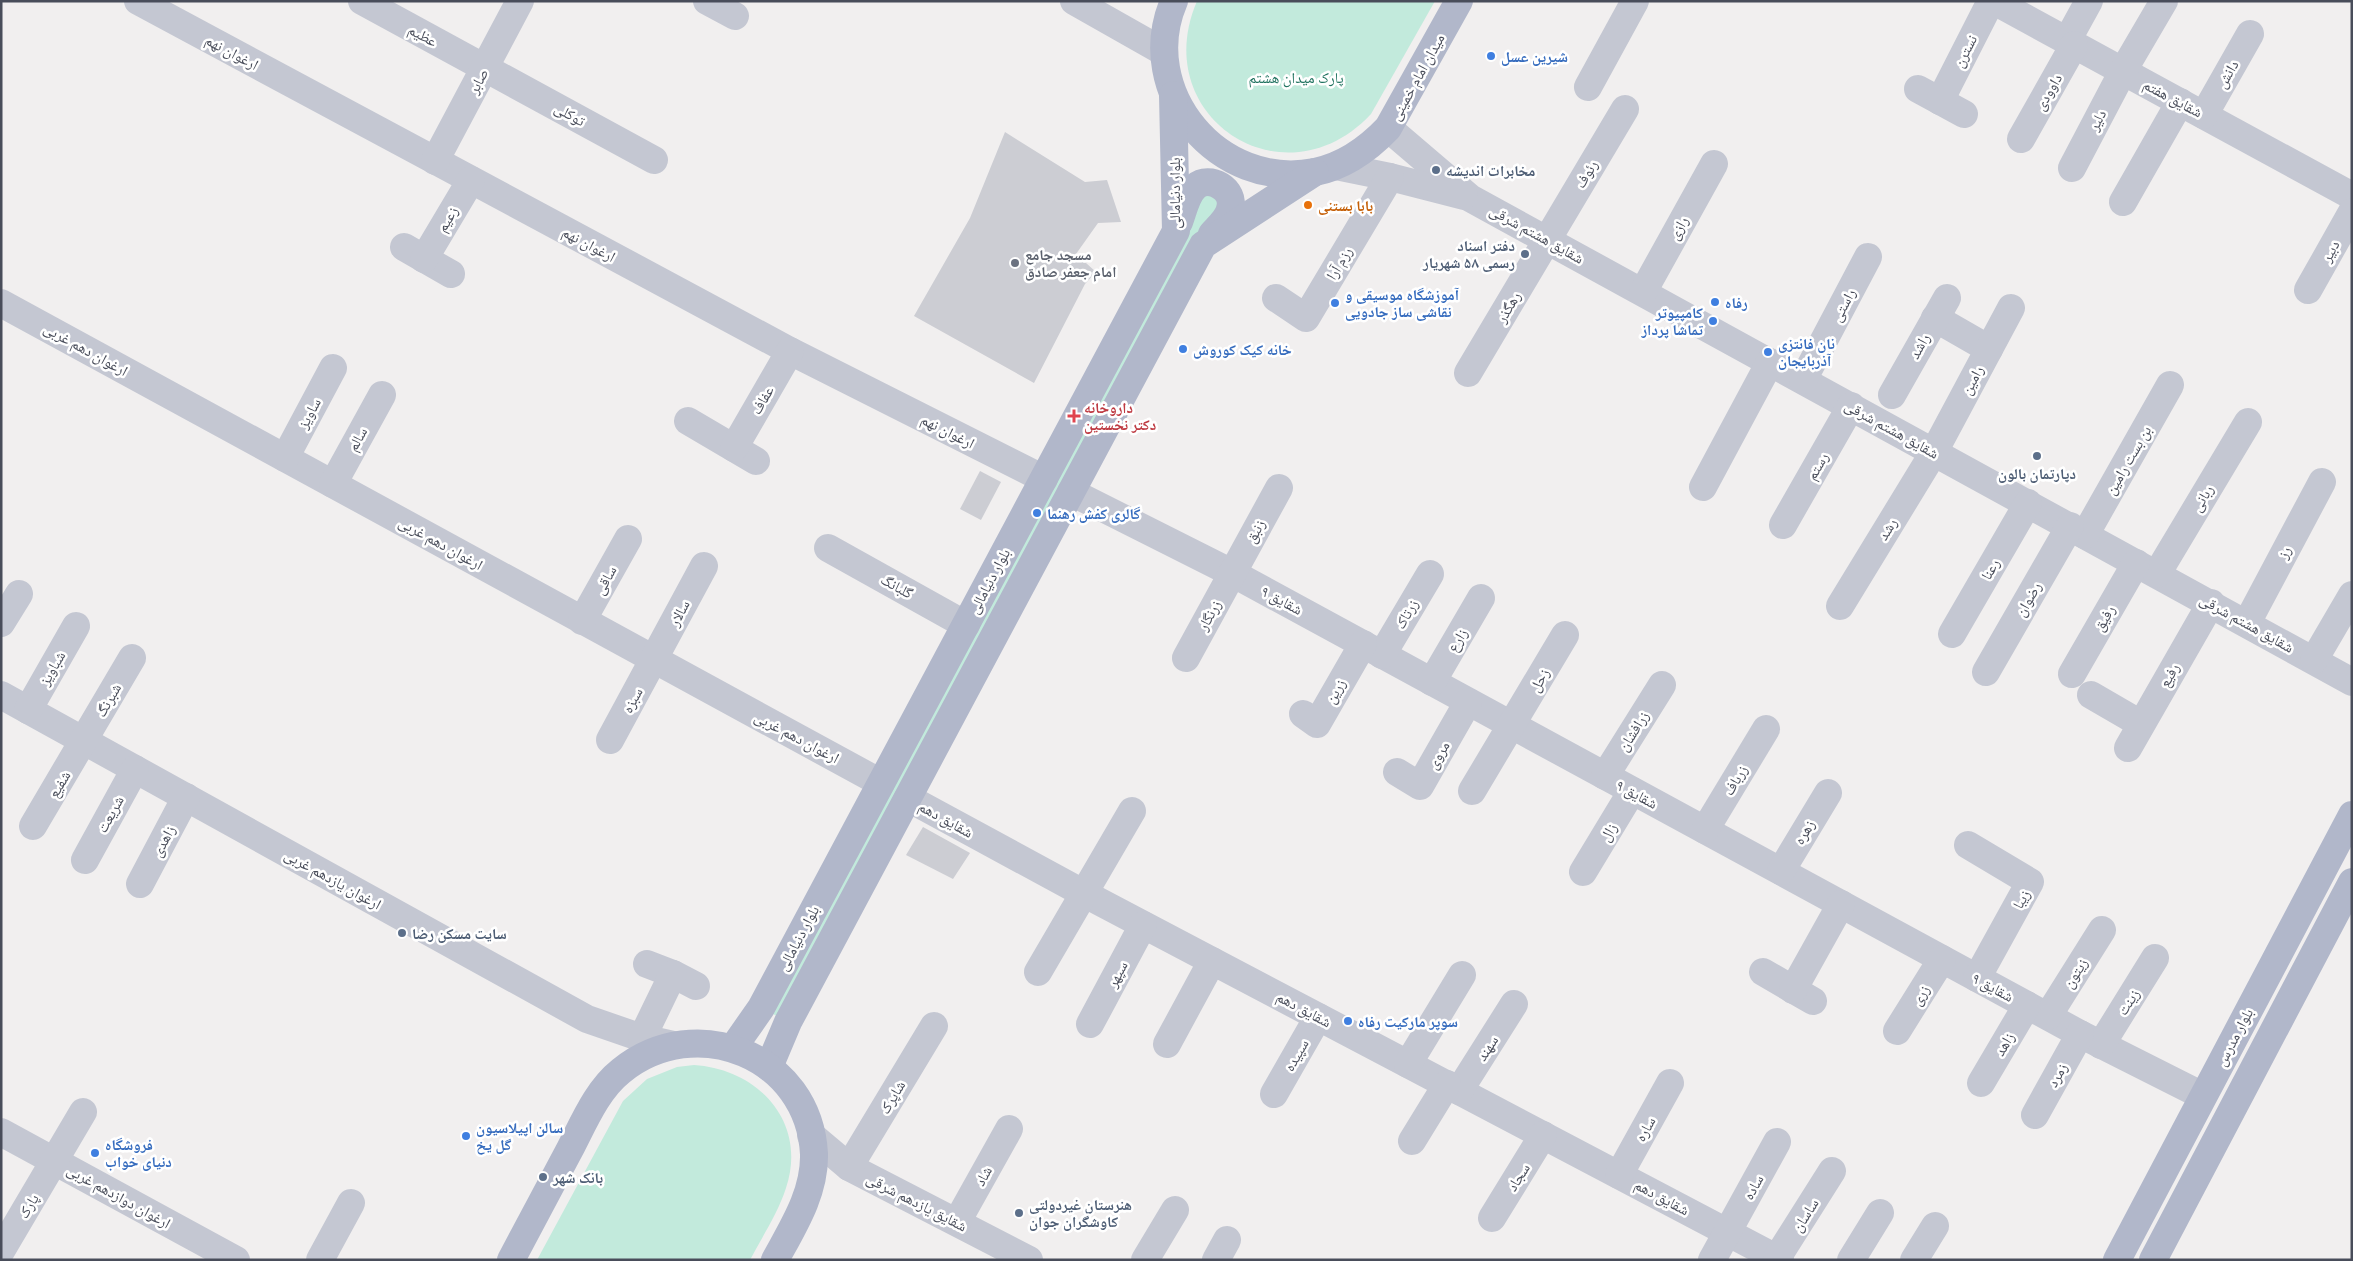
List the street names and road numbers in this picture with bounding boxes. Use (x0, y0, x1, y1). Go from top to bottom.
street label: عظیم (405, 19, 441, 52)
street label: ارغوان نهم (202, 30, 262, 75)
street label: میدان امام خمینی (1385, 30, 1450, 124)
street label: نسترن (1949, 31, 1982, 71)
street label: دانش (2211, 57, 2243, 92)
street label: صابر (463, 65, 492, 98)
street label: داوودی (2030, 70, 2067, 114)
street label: شقایق هفتم (2140, 74, 2206, 122)
street label: توکلی (551, 98, 589, 131)
street label: دلیر (2083, 106, 2110, 135)
street label: رئوف (1570, 156, 1602, 192)
street label: بلوار دنیامالی (1165, 157, 1185, 229)
street label: شقایق هشتم شرقی (1486, 200, 1588, 269)
street label: زعیم (432, 202, 463, 236)
street label: رازی (1664, 213, 1693, 244)
street label: ارغوان نهم (559, 222, 619, 267)
street label: دبیر (2316, 237, 2344, 266)
street label: رزم آرا (1322, 243, 1357, 284)
street label: راستی (1826, 285, 1861, 325)
street label: رهگذر (1491, 288, 1525, 327)
street label: ارغوان دهم غربی (40, 318, 131, 381)
street label: راشد (1904, 330, 1934, 362)
street label: رامین (1956, 362, 1988, 398)
street label: عفاف (746, 382, 778, 418)
street label: ساویز (293, 394, 325, 432)
street label: شقایق هشتم شرقی (1841, 395, 1943, 464)
street label: ارغوان نهم (918, 409, 978, 453)
street label: بن بست رامین (2101, 422, 2156, 498)
street label: سالم (343, 423, 372, 455)
street label: رستم (1802, 449, 1833, 484)
street label: ربانی (2187, 481, 2218, 515)
street label: ارغوان دهم غربی (395, 512, 486, 575)
street label: رشد (1873, 514, 1901, 544)
street label: زنبق (1241, 516, 1270, 547)
street label: رز (2272, 542, 2295, 562)
street label: بلوار دنیامالی (964, 545, 1015, 617)
street label: رعنا (1976, 555, 2004, 583)
street label: ساقی (589, 562, 622, 598)
street label: گلبانگ (878, 569, 917, 603)
street label: رضوان (2011, 578, 2046, 620)
street label: شقایق ۹ (1257, 581, 1306, 620)
street label: شقایق هشتم شرقی (2196, 589, 2298, 658)
street label: زرتاک (1390, 595, 1422, 632)
street label: سالار (664, 596, 694, 630)
street label: زرنگار (1192, 596, 1225, 635)
street label: رفیق (2089, 601, 2120, 635)
street label: زارع (1443, 625, 1472, 656)
street label: شباویز (34, 647, 69, 689)
street label: رفیع (2155, 659, 2184, 691)
street label: زحل (1525, 665, 1554, 696)
street label: زرین (1320, 675, 1351, 707)
street label: شبرنگ (91, 680, 125, 720)
street label: سبزه (617, 684, 647, 716)
street label: ارغوان دهم غربی (751, 707, 843, 768)
street label: زرافشان (1613, 707, 1654, 755)
street label: مروی (1422, 737, 1454, 773)
street label: زرباف (1719, 761, 1752, 799)
street label: شفیع (44, 767, 75, 802)
street label: شقایق ۹ (1612, 775, 1661, 814)
street label: شریعت (92, 792, 128, 836)
street label: شقایق دهم (915, 796, 977, 843)
street label: زهره (1789, 816, 1819, 848)
street label: زال (1595, 819, 1622, 845)
street label: زاهدی (147, 822, 180, 861)
street label: ارغوان یازدهم غربی (281, 845, 385, 914)
street label: زیبا (2008, 886, 2034, 912)
street label: بلوار دنیامالی (773, 902, 824, 974)
street label: زیتون (2058, 954, 2093, 992)
street label: سپهر (1102, 957, 1132, 991)
street label: شقایق ۹ (1968, 968, 2017, 1007)
street label: زری (1906, 981, 1935, 1009)
street label: زینت (2113, 985, 2143, 1019)
street label: شقایق دهم (1273, 987, 1335, 1032)
street label: بلوار مدرس (2211, 1005, 2258, 1070)
street label: زاهد (1990, 1029, 2018, 1059)
street label: سهند (1472, 1031, 1502, 1065)
street label: سپیده (1279, 1035, 1313, 1074)
street label: زمرد (2043, 1059, 2071, 1090)
street label: شاپرک (875, 1077, 910, 1117)
street label: ساره (1630, 1113, 1660, 1145)
street label: سجاد (1502, 1159, 1534, 1195)
street label: ارغوان دوازدهم غربی (63, 1160, 174, 1233)
street label: شاد (970, 1163, 996, 1189)
street label: شقایق یازدهم شرقی (863, 1168, 971, 1236)
street label: ساده (1738, 1171, 1768, 1203)
street label: شقایق دهم (1631, 1175, 1693, 1220)
street label: پارک (13, 1190, 43, 1222)
street label: ساسان (1787, 1195, 1824, 1236)

